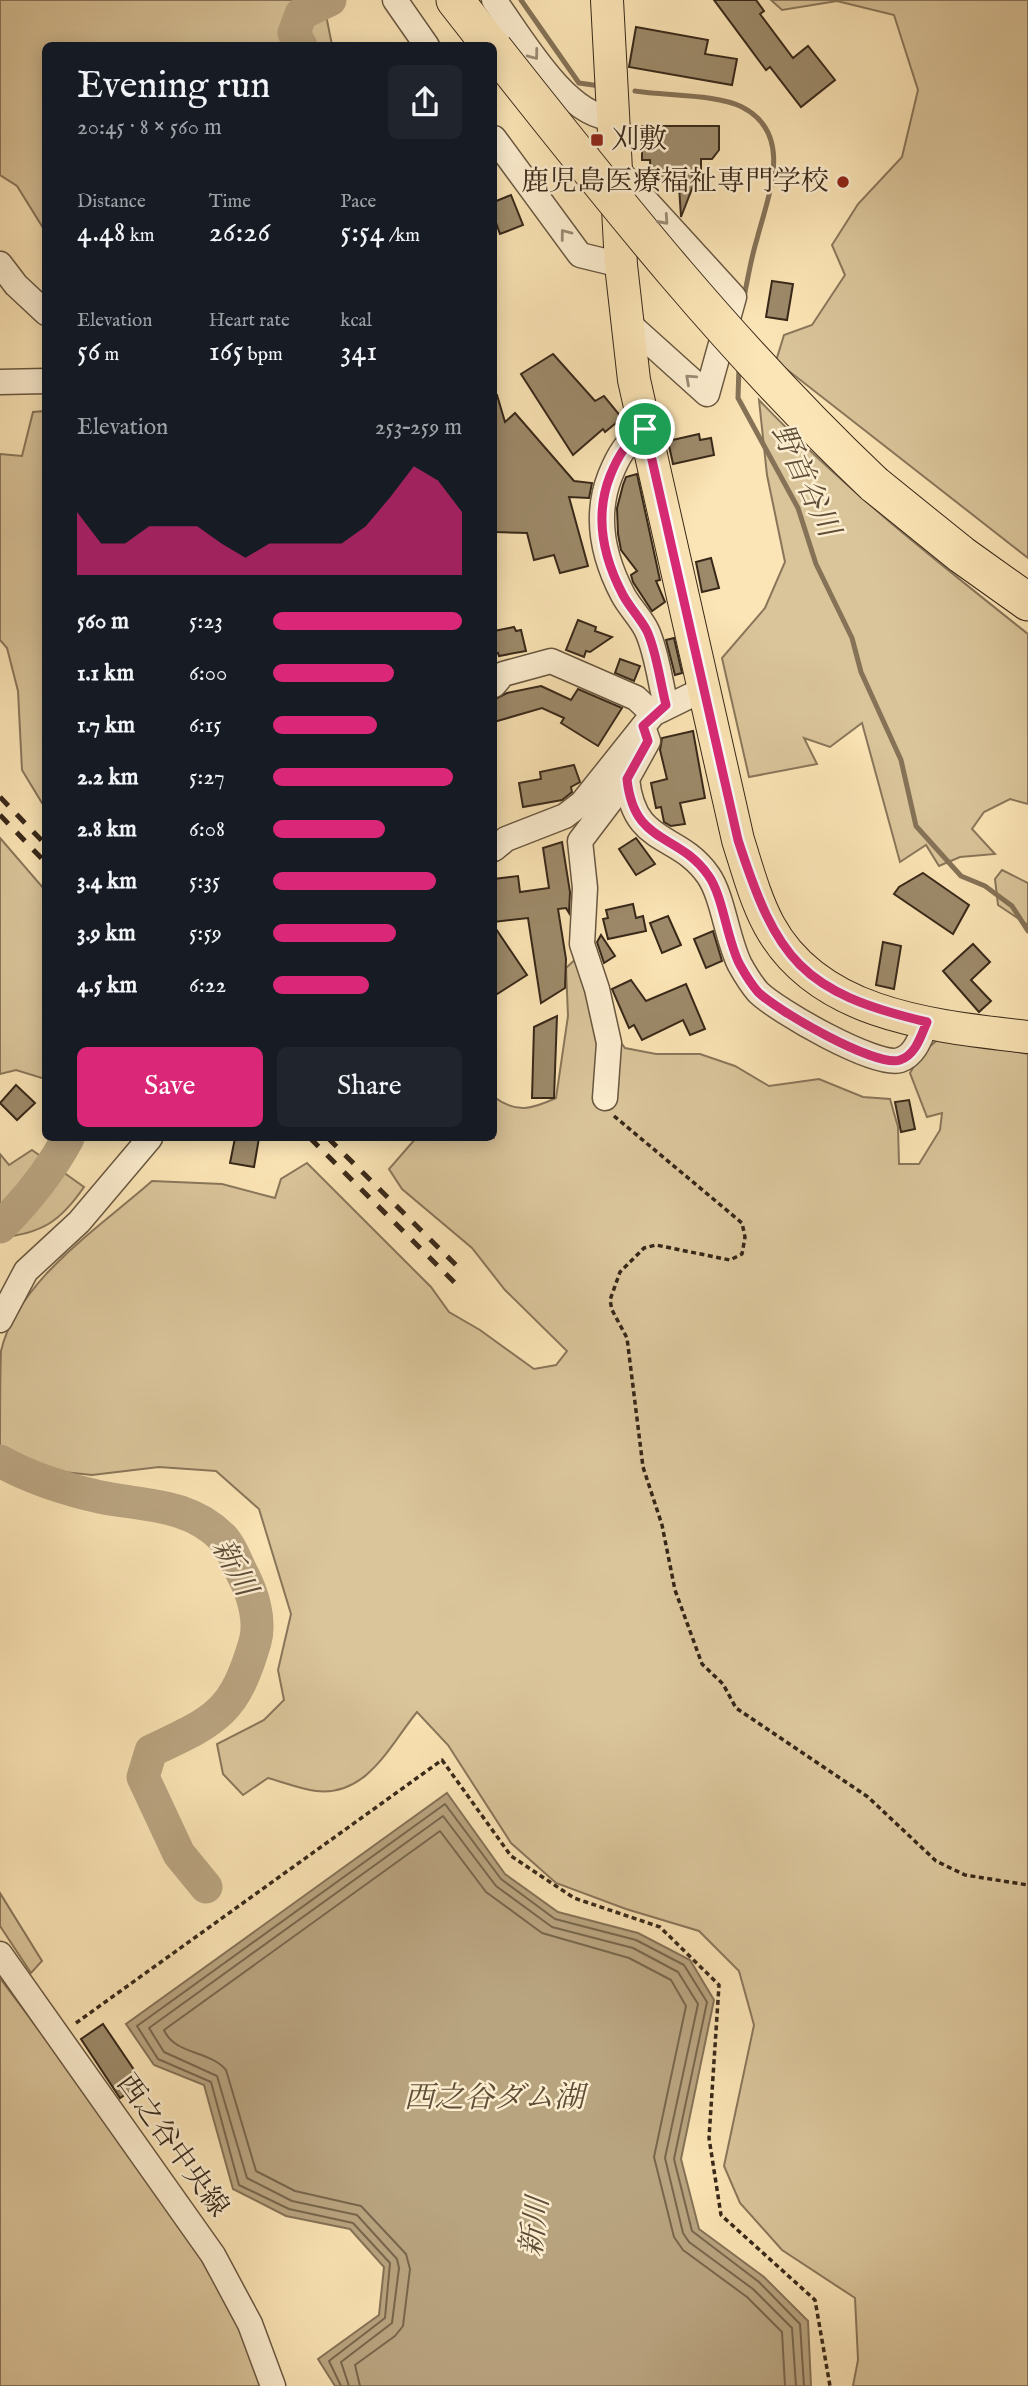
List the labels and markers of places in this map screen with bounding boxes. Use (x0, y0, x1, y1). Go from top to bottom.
place label: 刈敷 (611, 123, 667, 158)
marker: 刈敷 (589, 132, 605, 148)
place label: 鹿児島医療福祉専門学校 (521, 165, 829, 200)
marker: 鹿児島医療福祉専門学校 (835, 174, 851, 190)
pin (615, 399, 675, 459)

